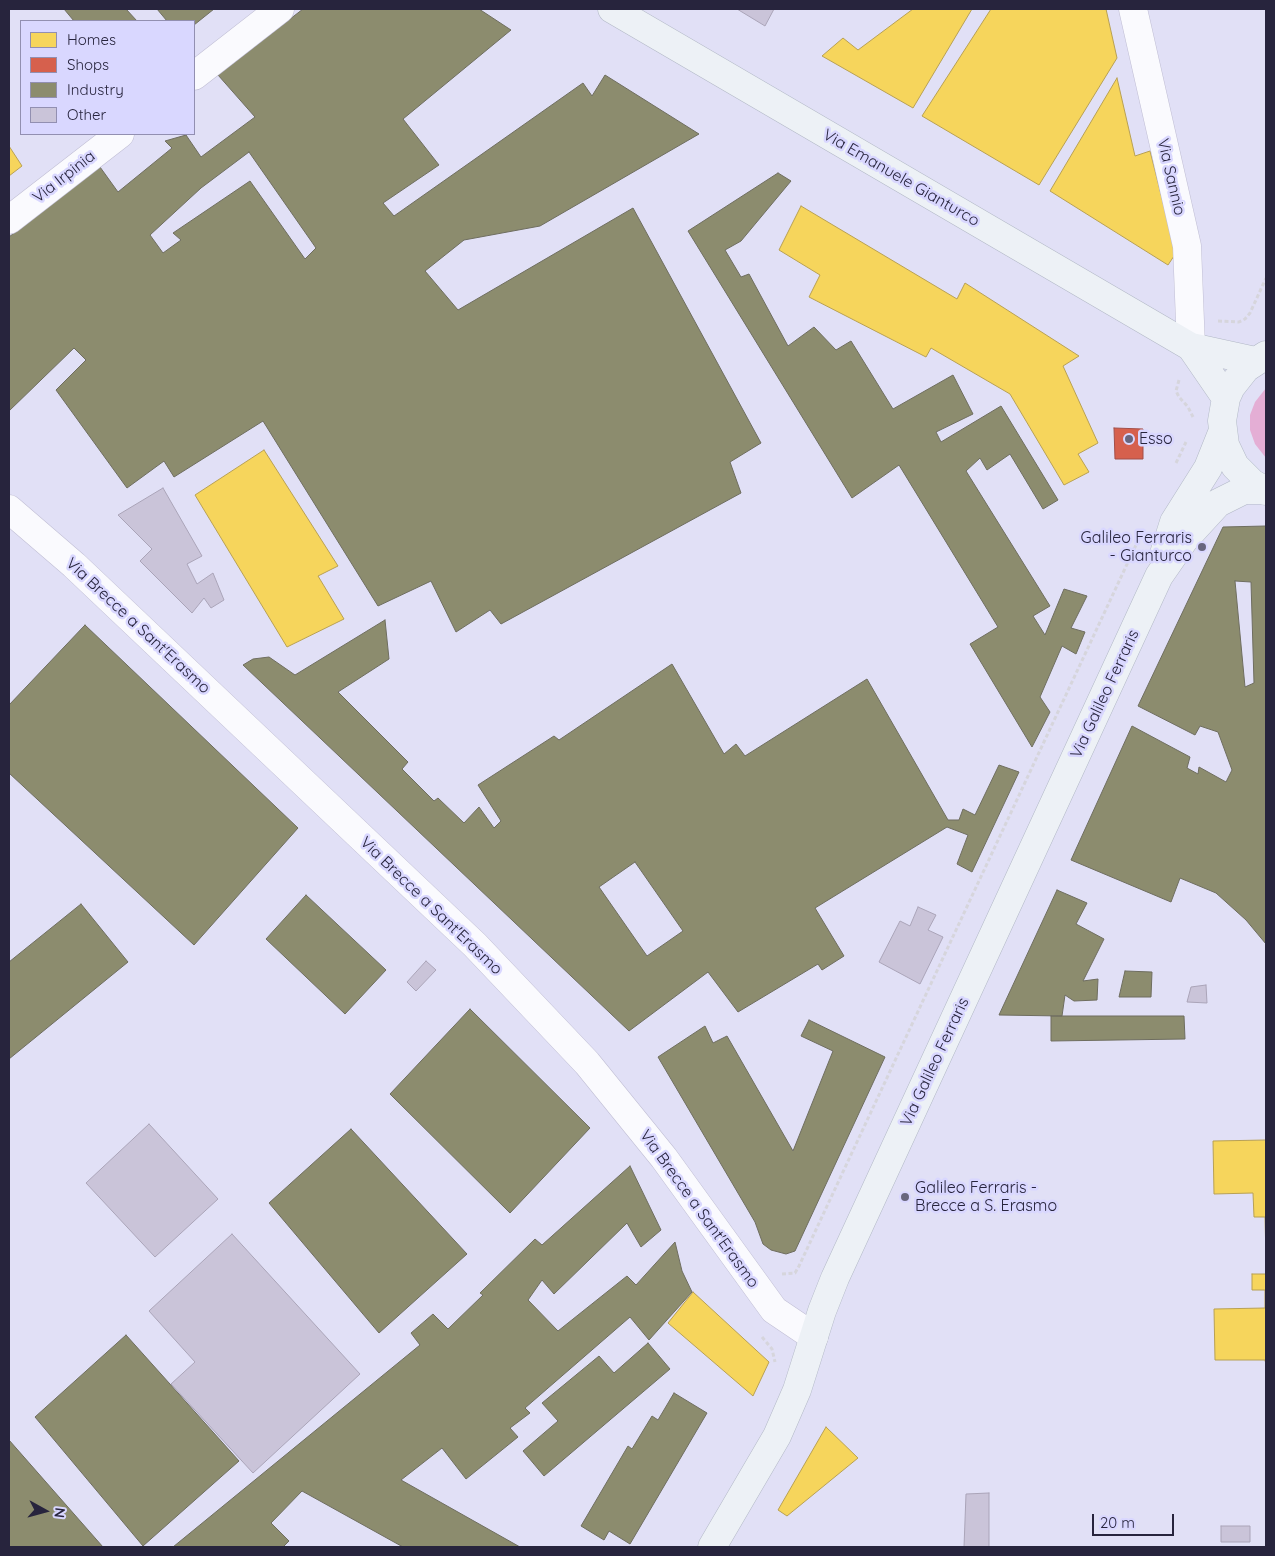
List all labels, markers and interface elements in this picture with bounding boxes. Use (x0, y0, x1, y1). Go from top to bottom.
legend (20, 20, 195, 135)
text: Homes (67, 30, 116, 49)
text: Shops (67, 55, 109, 74)
text: Industry (67, 80, 124, 99)
text: Other (67, 105, 106, 124)
street label: Via Emanuele Gianturco (819, 125, 983, 231)
street label: Via Sannio (1153, 137, 1189, 217)
street label: Via Irpinia (29, 147, 99, 207)
place label: Esso (1139, 429, 1173, 449)
marker: Esso (1123, 433, 1135, 445)
place label: Galileo Ferraris - Gianturco (1080, 528, 1192, 566)
marker: Galileo Ferraris - Gianturco (1196, 541, 1208, 553)
street label: Via Brecce a Sant'Erasmo (62, 554, 214, 698)
street label: Via Galileo Ferraris (1067, 627, 1143, 761)
street label: Via Brecce a Sant'Erasmo (356, 833, 506, 979)
street label: Via Galileo Ferraris (897, 995, 973, 1129)
street label: Via Brecce a Sant'Erasmo (635, 1126, 763, 1292)
place label: Galileo Ferraris - Brecce a S. Erasmo (915, 1178, 1057, 1216)
marker: Galileo Ferraris - Brecce a S. Erasmo (899, 1191, 911, 1203)
north arrow (20, 1486, 70, 1536)
scale bar (1095, 1504, 1178, 1536)
text: N (50, 1507, 69, 1519)
text: 20 m (1100, 1513, 1135, 1532)

